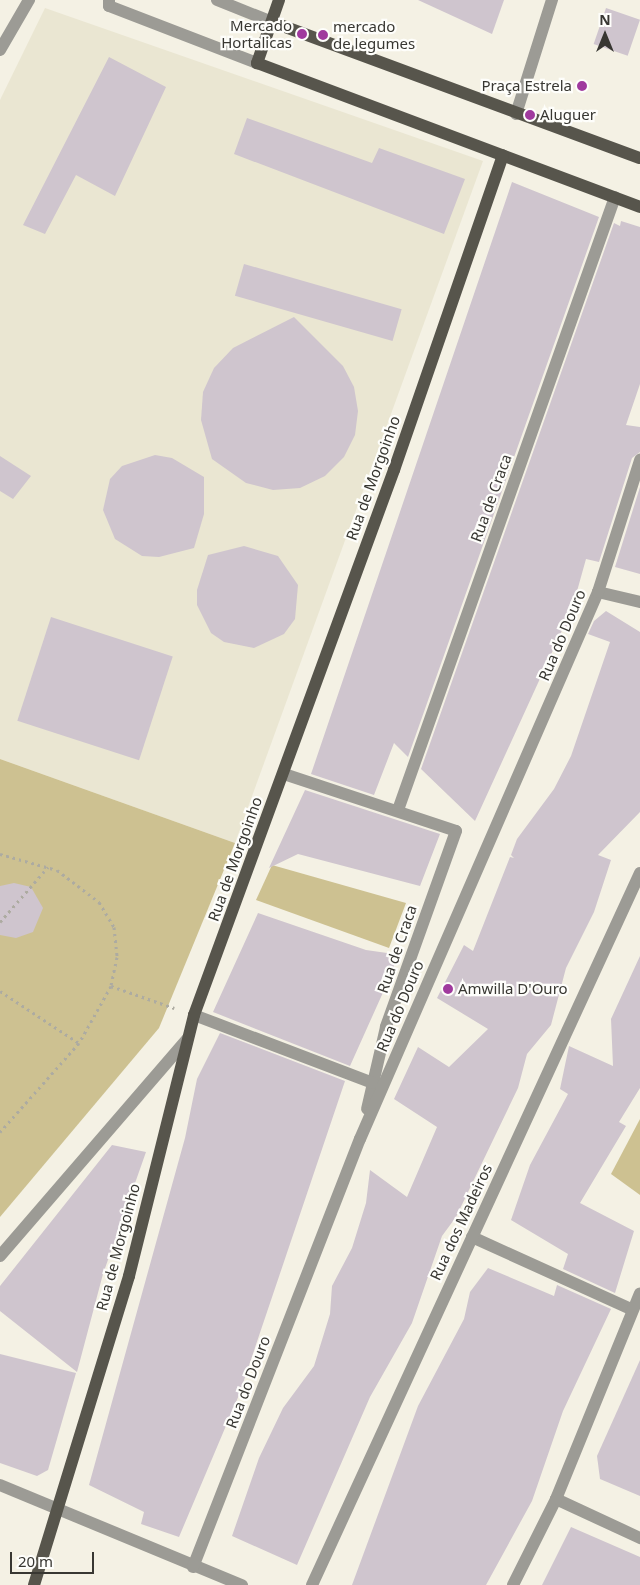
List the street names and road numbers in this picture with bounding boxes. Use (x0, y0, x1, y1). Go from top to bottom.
street label: Rua de Morgoinho (342, 413, 404, 543)
street label: Rua de Craca (467, 452, 515, 544)
street label: Rua do Douro (535, 587, 589, 683)
street label: Rua de Morgoinho (204, 794, 266, 924)
street label: Rua de Craca (374, 903, 420, 995)
street label: Rua do Douro (373, 958, 427, 1054)
street label: Rua dos Madeiros (426, 1161, 496, 1283)
street label: Rua de Morgoinho (92, 1181, 144, 1313)
street label: Rua do Douro (222, 1333, 274, 1431)

